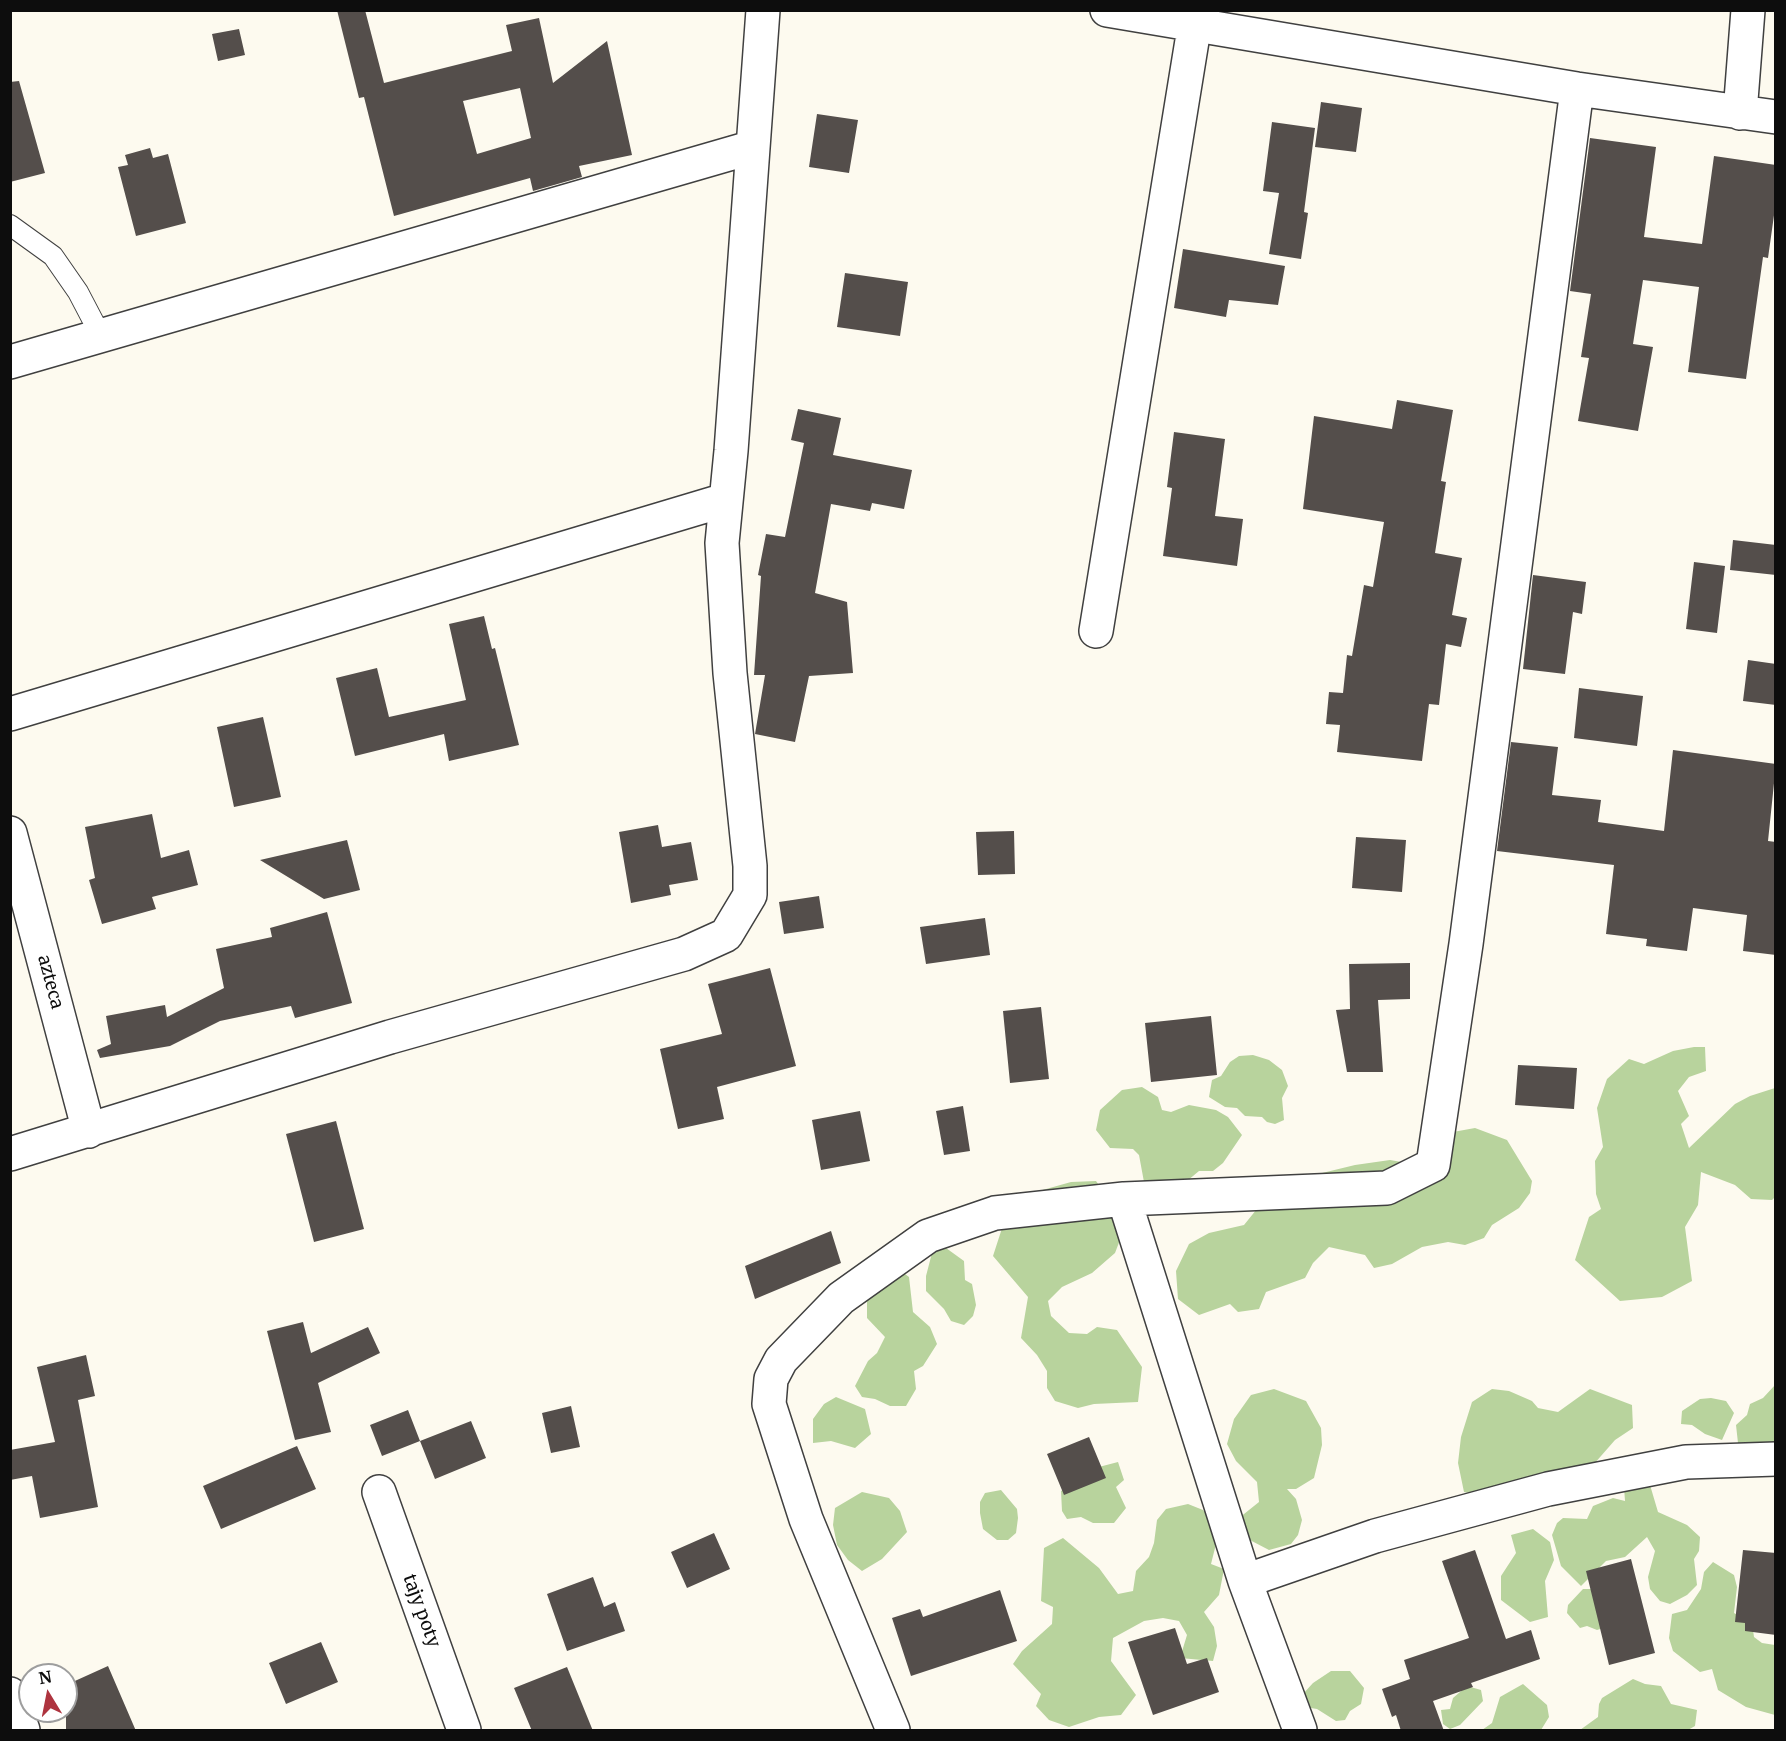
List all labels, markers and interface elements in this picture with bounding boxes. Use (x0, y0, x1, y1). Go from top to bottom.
street label: azteca (32, 953, 68, 1011)
street label: tajy poty (398, 1571, 444, 1651)
north arrow (18, 1663, 78, 1723)
text: N (37, 1666, 53, 1688)

